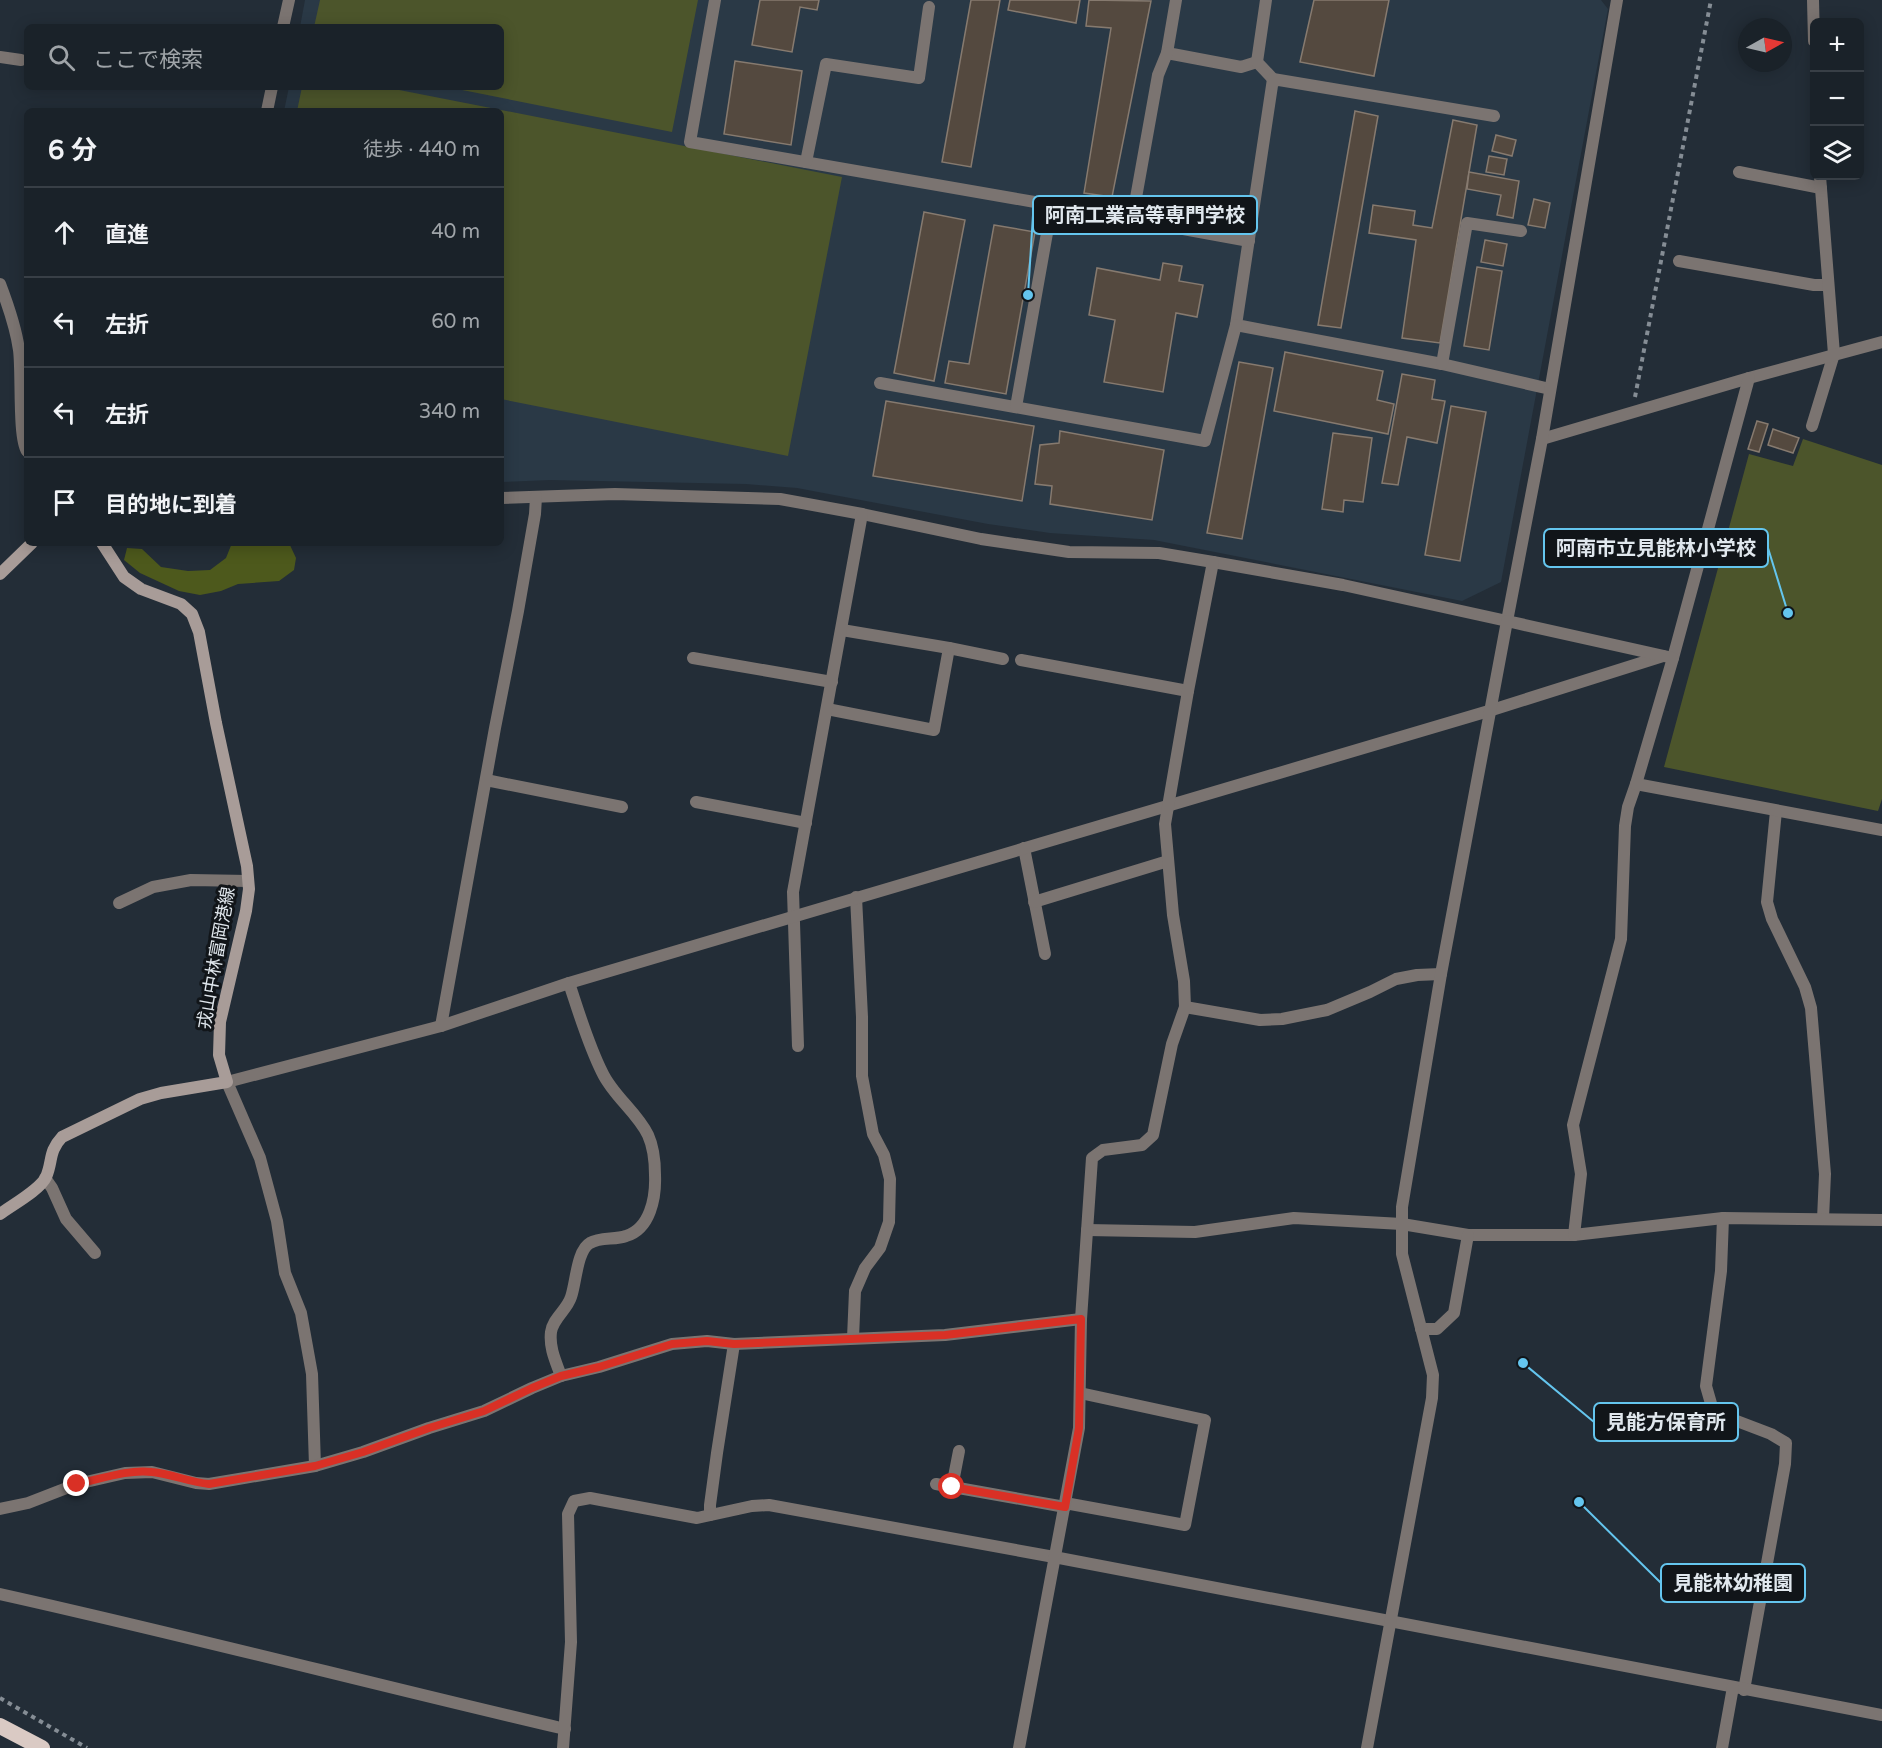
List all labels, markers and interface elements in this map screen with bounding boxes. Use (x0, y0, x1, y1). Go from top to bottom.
north arrow (1738, 18, 1792, 72)
map controls (1810, 18, 1864, 180)
button: + (1810, 18, 1864, 72)
search box (24, 24, 504, 90)
icon: search (45, 41, 78, 74)
text: ここで検索 (93, 47, 203, 73)
button: − (1810, 72, 1864, 126)
button: layers (1810, 126, 1864, 180)
text: 6 分 (48, 135, 97, 166)
text: 徒歩 · 440 m (363, 138, 480, 162)
callout: 阿南工業高等専門学校 (1033, 196, 1257, 234)
text: 阿南工業高等専門学校 (1045, 204, 1245, 228)
icon: ahead (48, 216, 81, 249)
text: 40 m (431, 220, 480, 244)
text: 直進 (105, 222, 149, 248)
icon: left (48, 306, 81, 339)
text: 60 m (431, 310, 480, 334)
text: 左折 (105, 312, 149, 338)
icon: left (48, 396, 81, 429)
text: 340 m (419, 400, 480, 424)
text: 左折 (105, 402, 149, 428)
icon: arrive (48, 486, 81, 519)
text: 目的地に到着 (105, 492, 237, 518)
callout: 阿南市立見能林小学校 (1544, 529, 1768, 567)
text: 阿南市立見能林小学校 (1556, 537, 1756, 561)
street label: 戎山中林富岡港線 (193, 885, 239, 1031)
callout: 見能方保育所 (1594, 1403, 1738, 1441)
text: 見能方保育所 (1606, 1411, 1726, 1435)
route end (63, 1470, 89, 1496)
route start (938, 1473, 964, 1499)
callout: 見能林幼稚園 (1661, 1564, 1805, 1602)
text: 見能林幼稚園 (1673, 1572, 1793, 1596)

